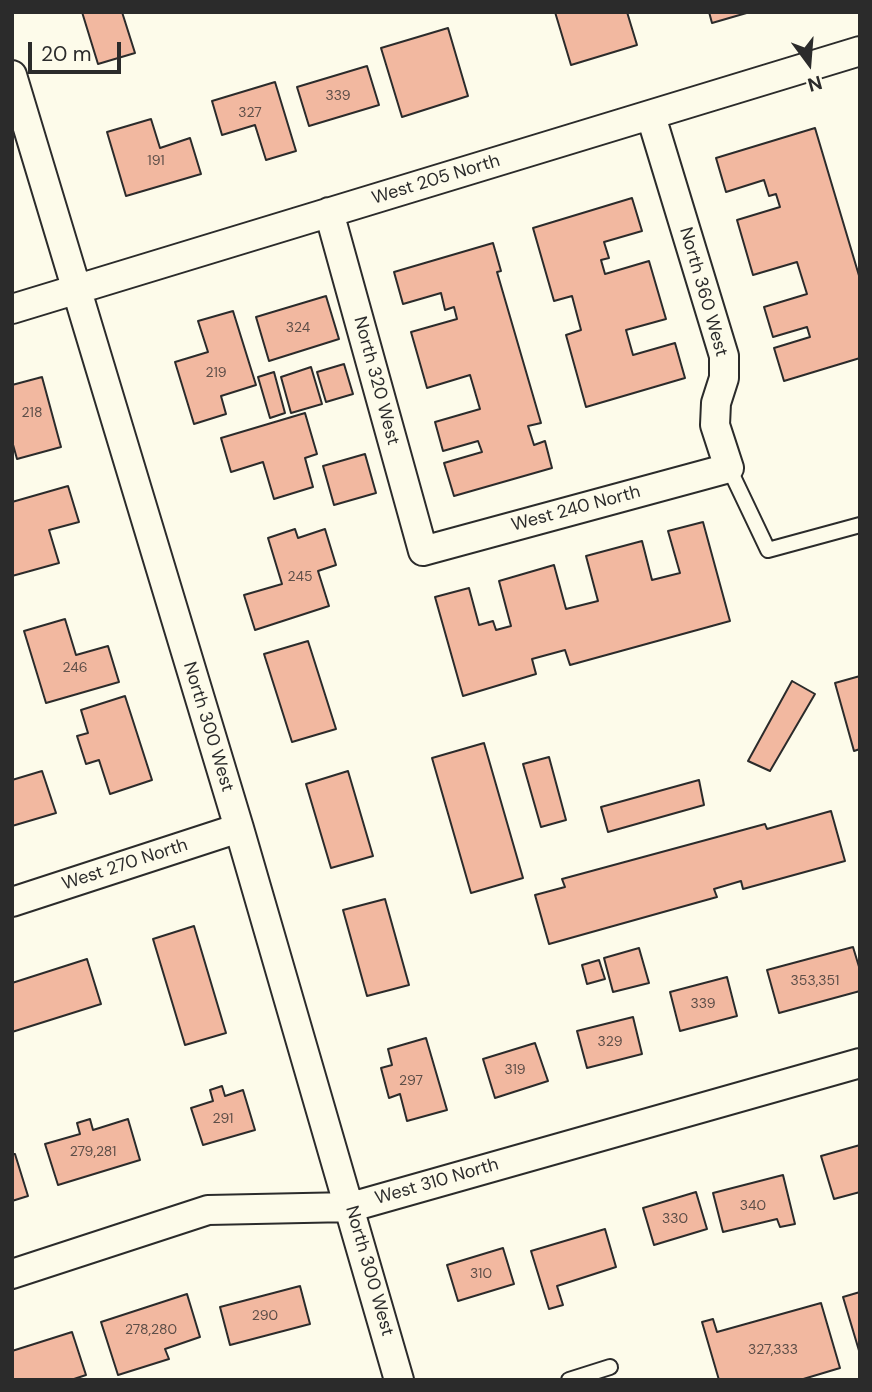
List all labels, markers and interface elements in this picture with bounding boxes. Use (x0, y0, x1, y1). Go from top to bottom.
scale bar (32, 28, 124, 72)
north arrow (774, 28, 844, 98)
text: 20 m (41, 40, 92, 68)
text: N (805, 70, 825, 98)
house number: 339 (326, 88, 350, 104)
house number: 327 (238, 105, 262, 121)
street label: West 205 North (369, 150, 503, 210)
house number: 191 (147, 153, 165, 169)
street label: North 360 West (674, 225, 732, 359)
street label: North 320 West (348, 314, 404, 448)
house number: 324 (286, 320, 310, 336)
house number: 219 (205, 365, 227, 381)
house number: 218 (22, 405, 42, 421)
street label: West 240 North (509, 481, 643, 537)
house number: 245 (288, 569, 312, 585)
house number: 246 (62, 660, 88, 676)
street label: North 300 West (178, 660, 238, 794)
street label: West 270 North (59, 835, 191, 895)
house number: 353,351 (791, 973, 839, 989)
house number: 339 (691, 996, 715, 1012)
house number: 329 (598, 1034, 622, 1050)
house number: 319 (504, 1062, 526, 1078)
house number: 297 (399, 1073, 423, 1089)
house number: 291 (213, 1111, 233, 1127)
house number: 279,281 (70, 1144, 116, 1160)
street label: West 310 North (373, 1154, 501, 1210)
house number: 340 (740, 1198, 766, 1214)
street label: North 300 West (340, 1203, 398, 1339)
house number: 330 (662, 1211, 688, 1227)
house number: 310 (470, 1266, 492, 1282)
house number: 290 (252, 1308, 278, 1324)
house number: 278,280 (125, 1322, 177, 1338)
house number: 327,333 (748, 1342, 798, 1358)

